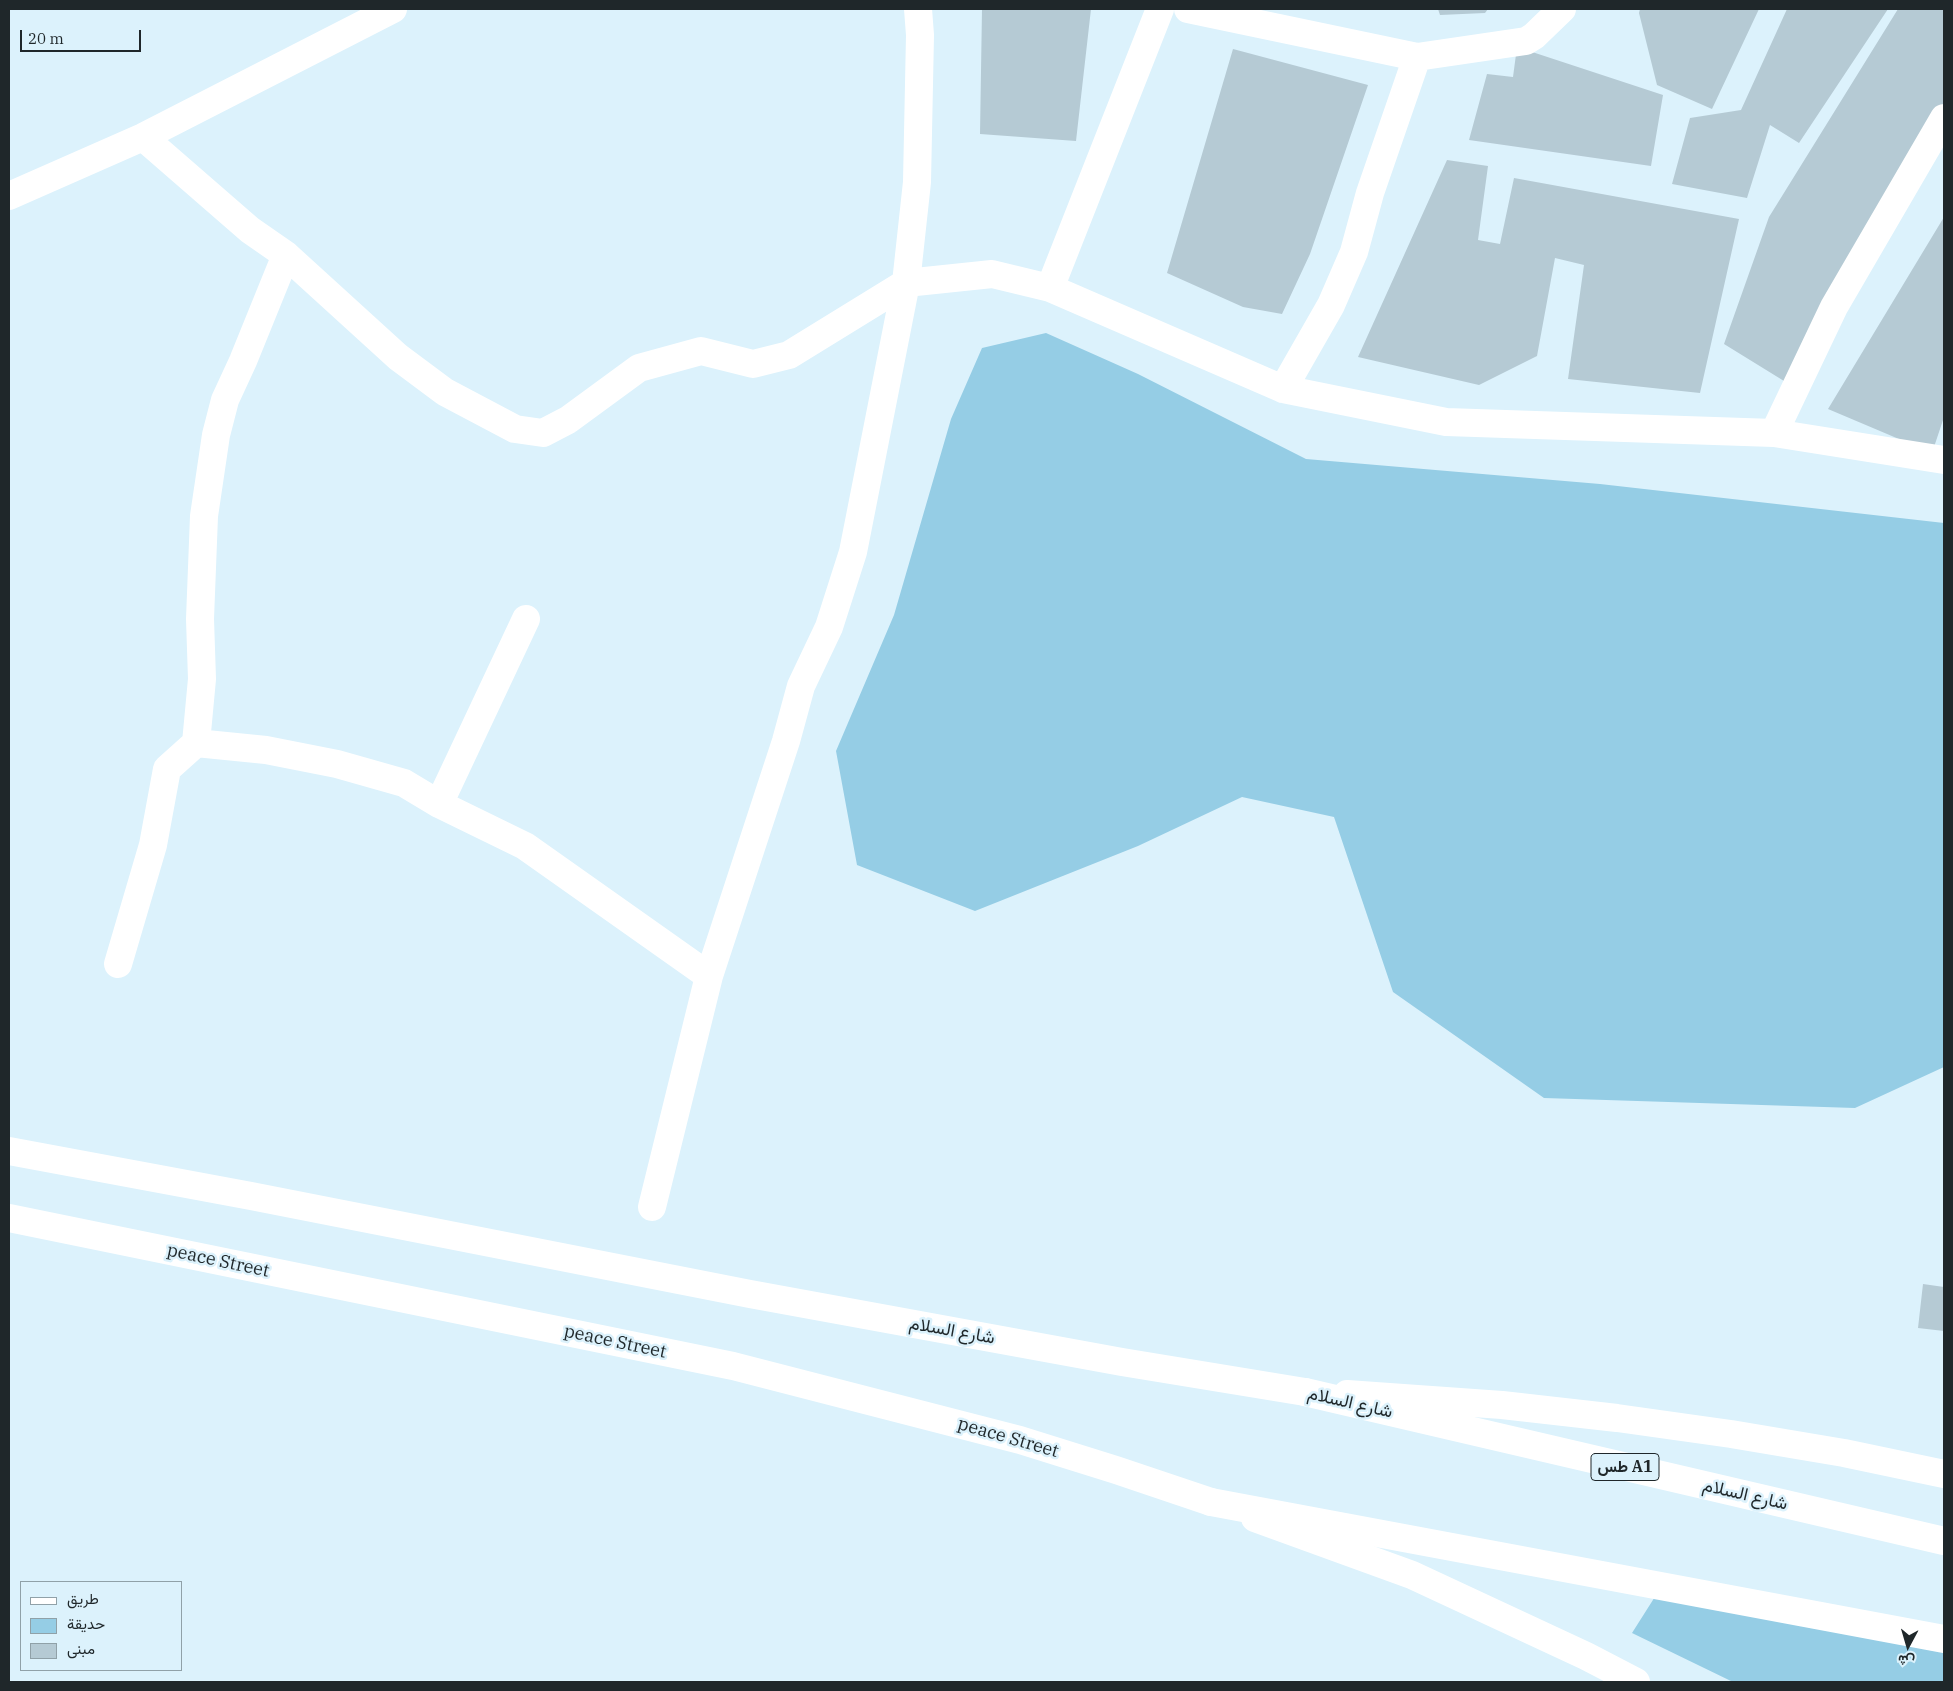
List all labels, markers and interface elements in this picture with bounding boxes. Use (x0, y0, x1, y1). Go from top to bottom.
scale bar (22, 20, 144, 52)
text: 20 m (28, 29, 64, 48)
street label: peace Street (165, 1240, 271, 1282)
street label: شارع السلام (908, 1313, 996, 1349)
street label: peace Street (562, 1321, 668, 1363)
street label: شارع السلام (1305, 1383, 1395, 1423)
street label: peace Street (955, 1413, 1061, 1463)
road number: طس A1 (1591, 1454, 1659, 1480)
street label: شارع السلام (1700, 1475, 1790, 1515)
legend (20, 1581, 182, 1671)
text: طريق (67, 1589, 99, 1608)
text: حديقة (67, 1614, 105, 1633)
north arrow (1883, 1621, 1933, 1671)
text: مبنى (67, 1639, 95, 1658)
text: ش (1897, 1651, 1916, 1671)

